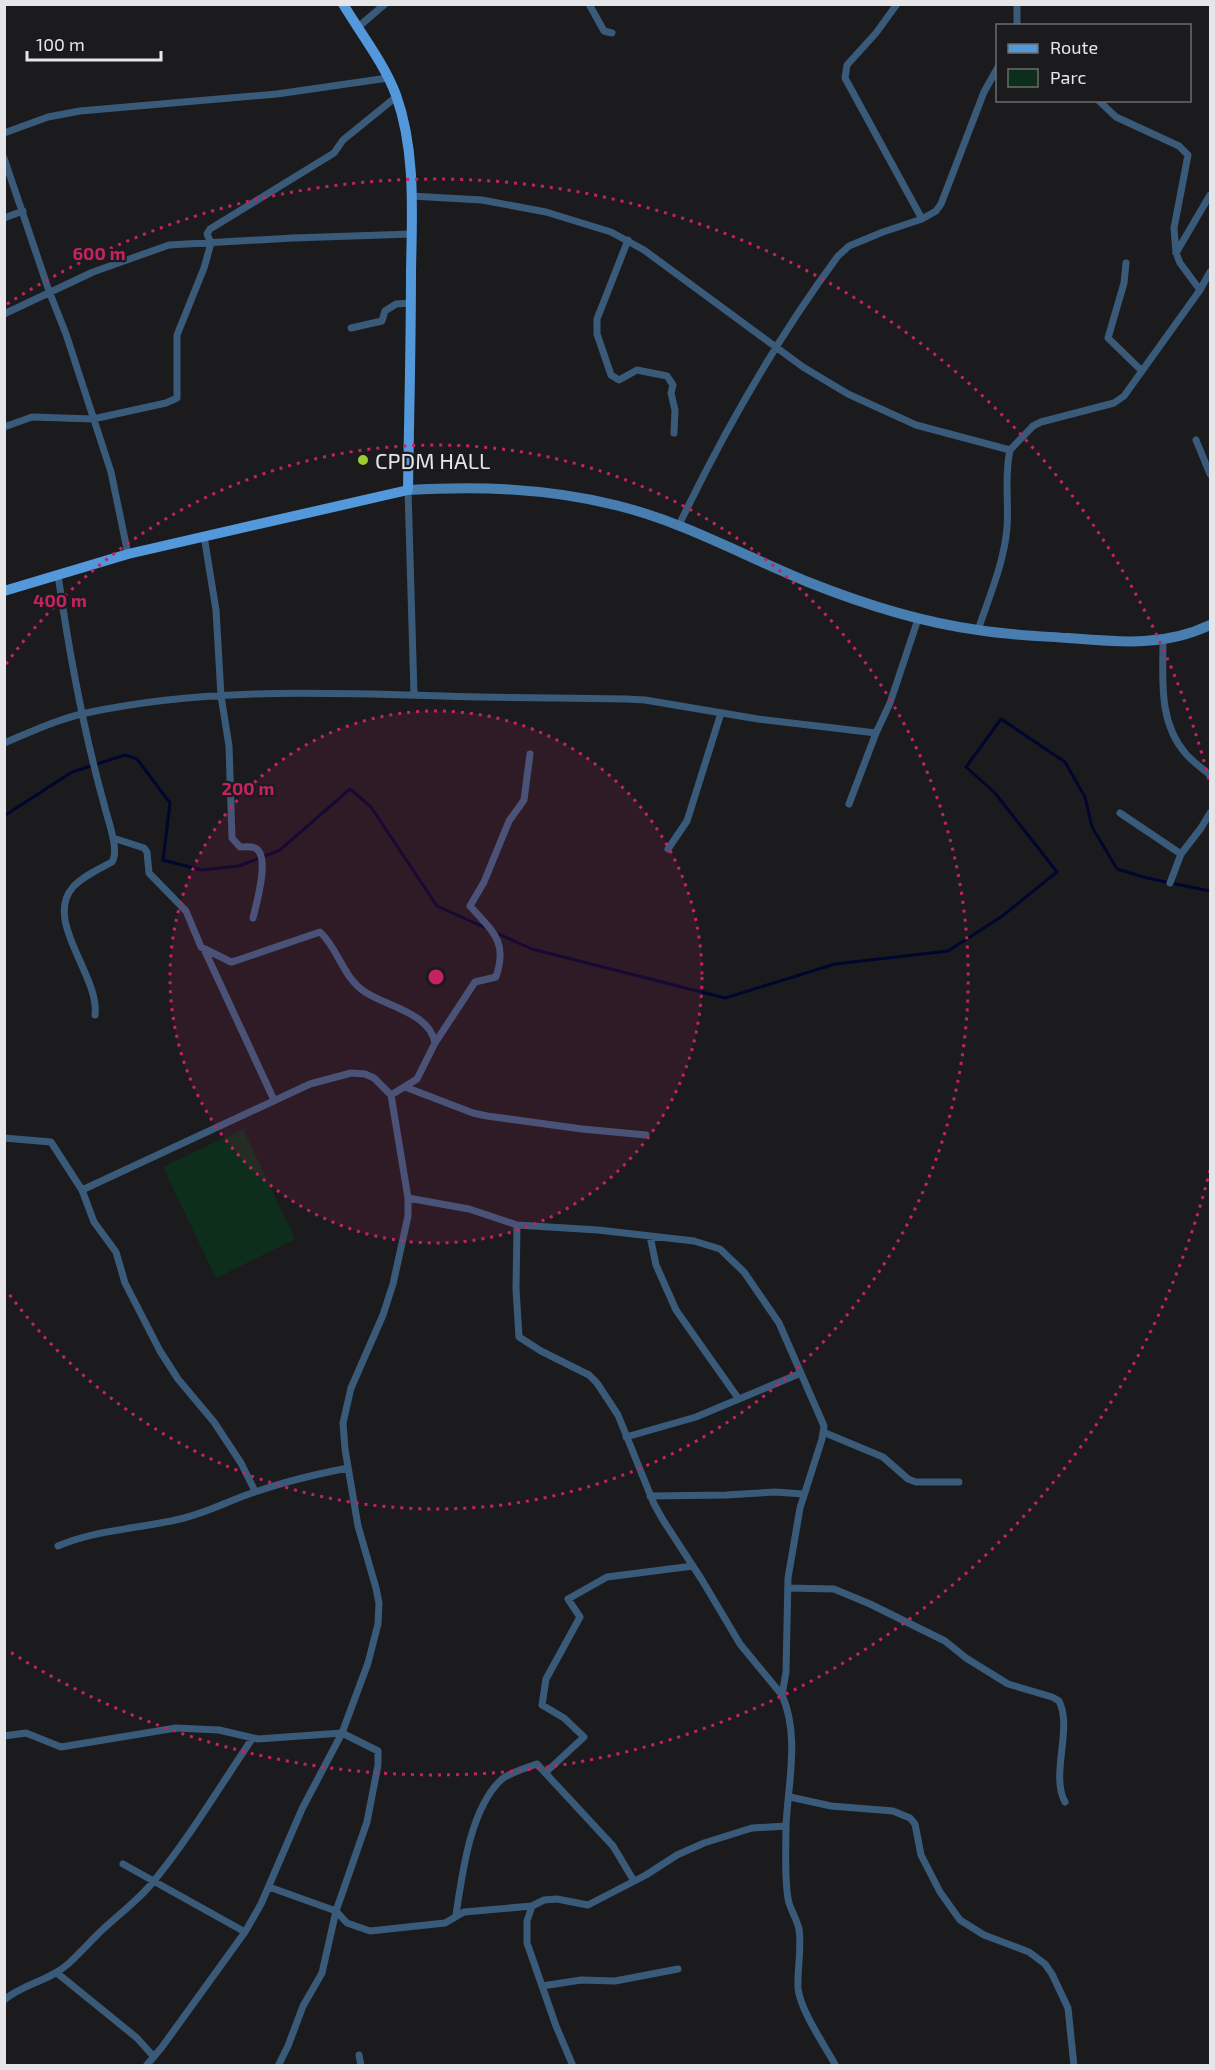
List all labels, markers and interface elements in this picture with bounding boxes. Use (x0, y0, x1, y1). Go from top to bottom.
scale bar (27, 24, 160, 62)
legend (996, 24, 1191, 102)
text: 100 m (36, 33, 85, 55)
text: Route (1050, 36, 1098, 58)
text: Parc (1050, 66, 1086, 88)
text: 600 m (72, 242, 126, 264)
place label: CPDM HALL (375, 447, 490, 473)
marker: CPDM HALL (356, 453, 370, 467)
text: 400 m (33, 589, 87, 611)
text: 200 m (222, 777, 274, 799)
centre of rings (426, 967, 446, 987)

